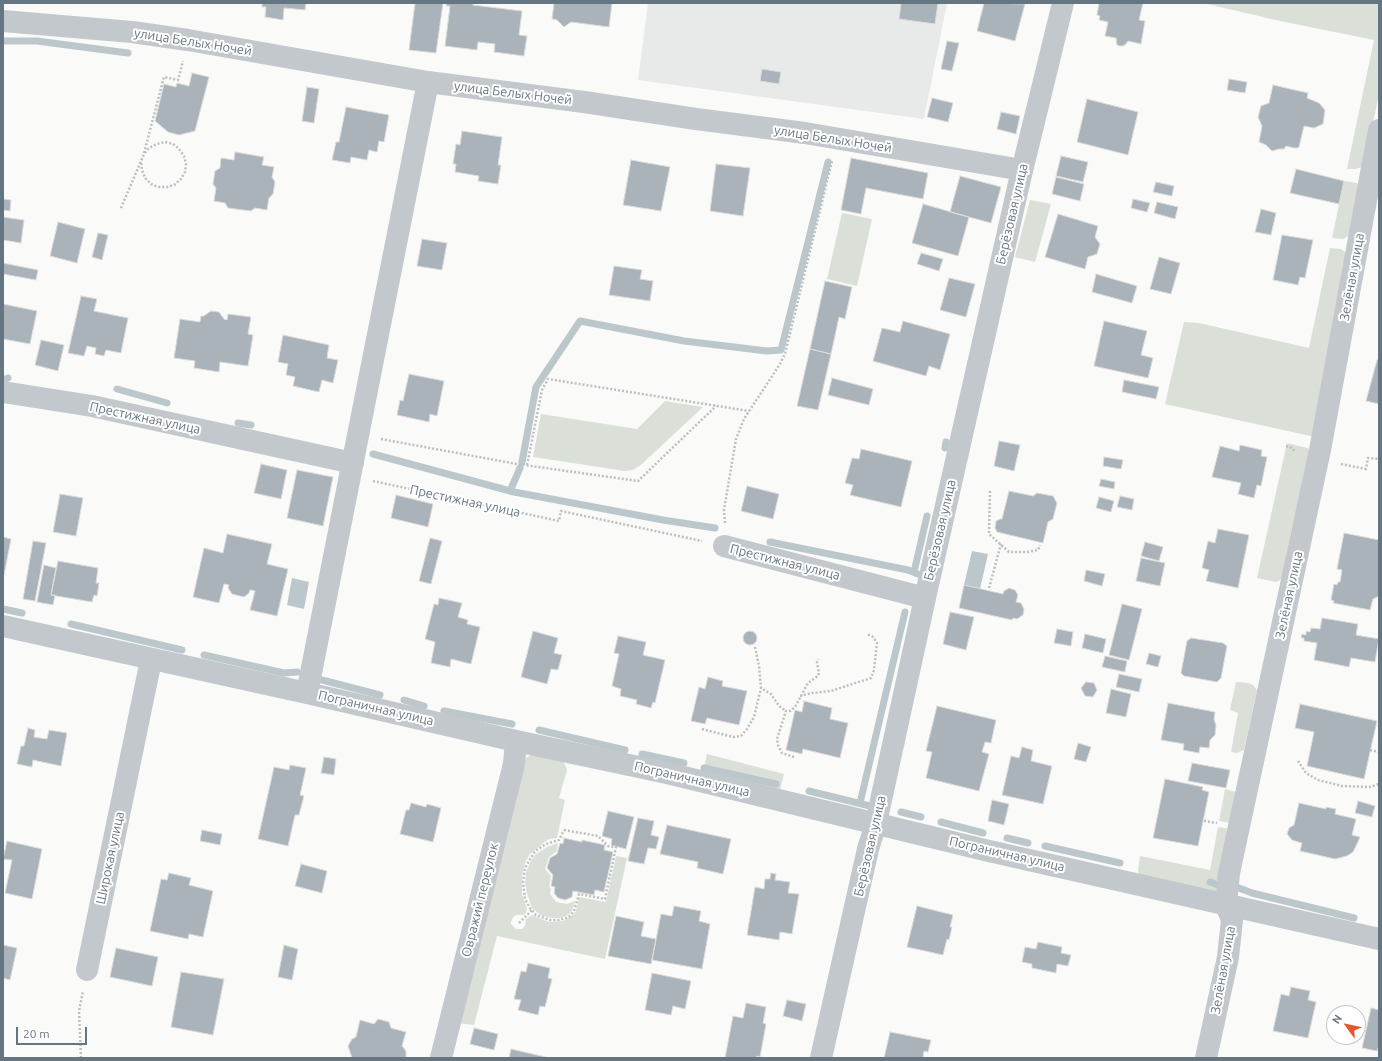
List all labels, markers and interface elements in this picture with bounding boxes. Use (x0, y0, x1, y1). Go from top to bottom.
street label: улица Белых Ночей (133, 25, 253, 59)
street label: улица Белых Ночей (453, 78, 573, 108)
street label: улица Белых Ночей (773, 122, 893, 156)
street label: Берёзовая улица (993, 162, 1031, 266)
street label: Зелёная улица (1337, 232, 1367, 322)
street label: Престижная улица (88, 399, 202, 437)
street label: Берёзовая улица (921, 478, 959, 582)
street label: Престижная улица (408, 482, 522, 520)
street label: Престижная улица (728, 541, 842, 583)
street label: Зелёная улица (1272, 550, 1306, 640)
street label: Пограничная улица (317, 687, 435, 729)
street label: Пограничная улица (633, 758, 751, 800)
street label: Берёзовая улица (851, 794, 889, 898)
street label: Широкая улица (93, 810, 127, 906)
street label: Пограничная улица (948, 833, 1066, 875)
street label: Овражий переулок (458, 841, 502, 959)
street label: Зелёная улица (1208, 925, 1238, 1015)
north arrow (1326, 1005, 1366, 1045)
text: N (1330, 1012, 1344, 1026)
scale bar (18, 1019, 89, 1045)
text: 20 m (23, 1027, 50, 1040)

